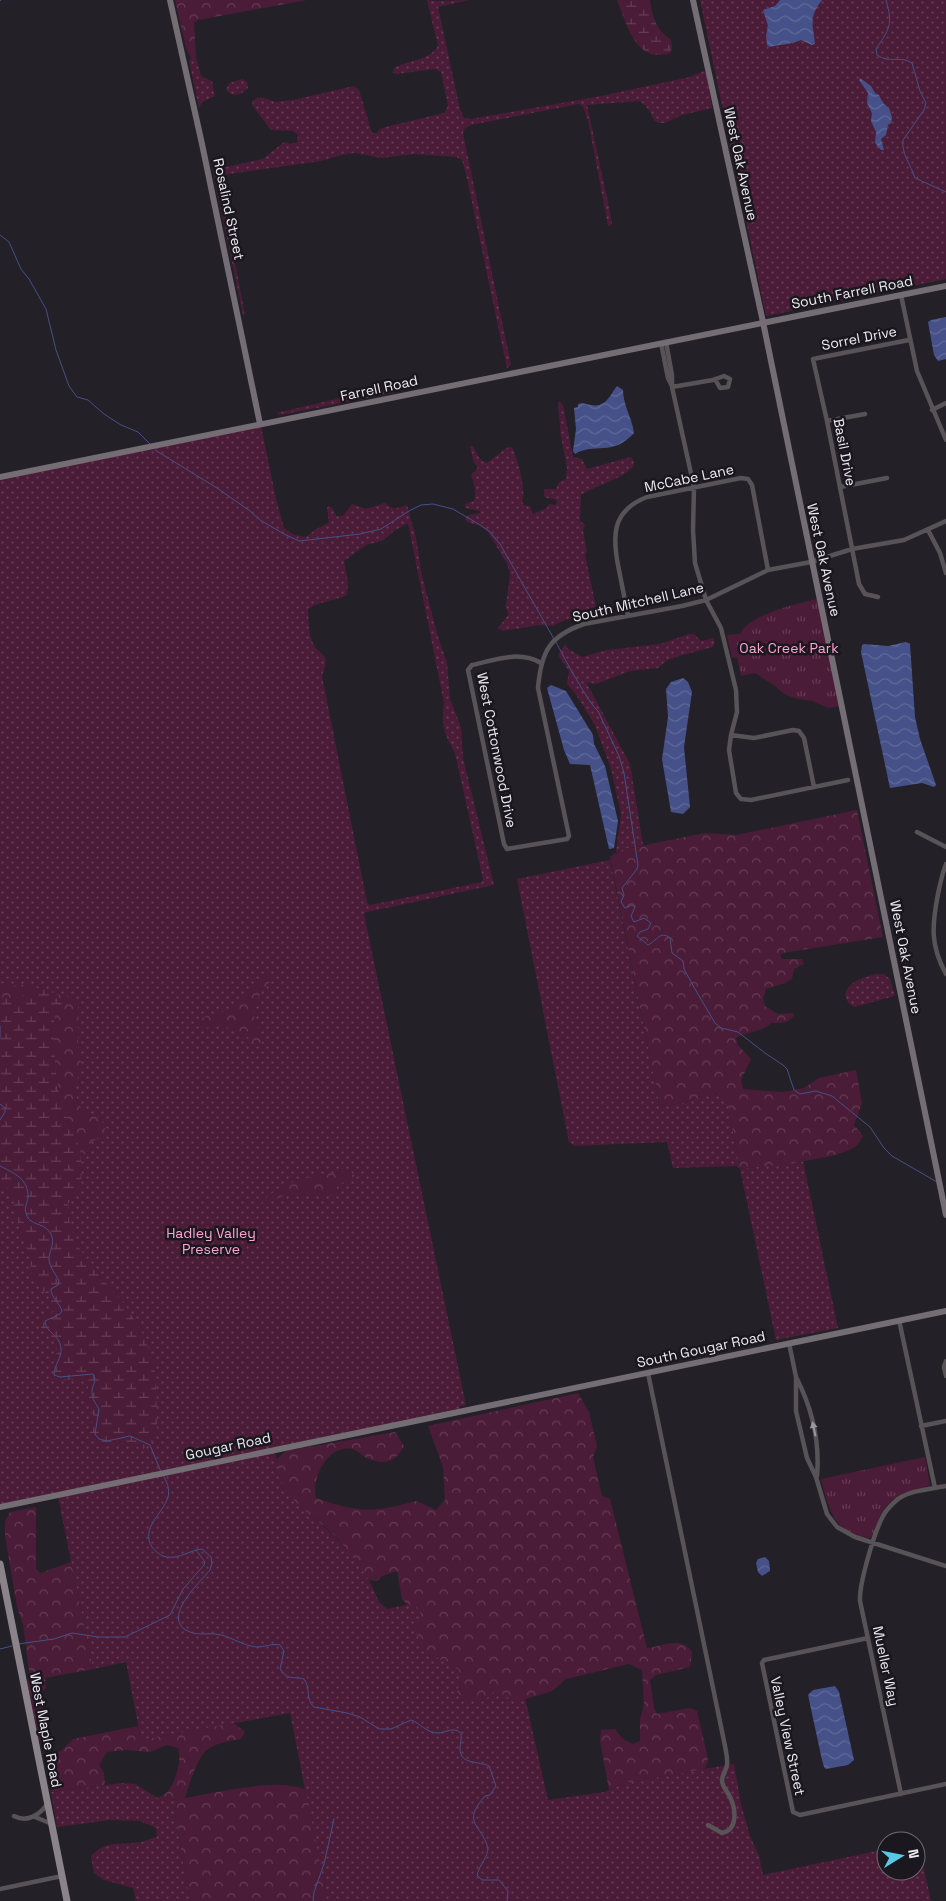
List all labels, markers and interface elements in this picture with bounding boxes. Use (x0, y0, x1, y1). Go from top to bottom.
street label: West Oak Avenue (720, 106, 762, 222)
street label: Rosalind Street (209, 156, 249, 262)
street label: South Farrell Road (790, 271, 914, 313)
street label: Sorrel Drive (820, 322, 898, 354)
street label: Farrell Road (339, 371, 419, 405)
street label: Basil Drive (830, 417, 860, 487)
street label: McCabe Lane (643, 460, 735, 496)
street label: West Oak Avenue (803, 502, 845, 618)
street label: South Mitchell Lane (570, 578, 706, 626)
park label: Oak Creek Park (739, 639, 839, 657)
street label: West Cottonwood Drive (473, 671, 521, 829)
street label: West Oak Avenue (886, 899, 926, 1015)
park label: Hadley Valley Preserve (166, 1224, 256, 1258)
street label: South Gougar Road (635, 1327, 767, 1371)
one-way arrow (810, 1421, 818, 1436)
street label: Gougar Road (184, 1428, 272, 1464)
street label: Mueller Way (869, 1624, 903, 1708)
street label: West Maple Road (26, 1671, 66, 1789)
street label: Valley View Street (767, 1675, 809, 1797)
north arrow (876, 1831, 926, 1881)
text: N (904, 1848, 923, 1860)

